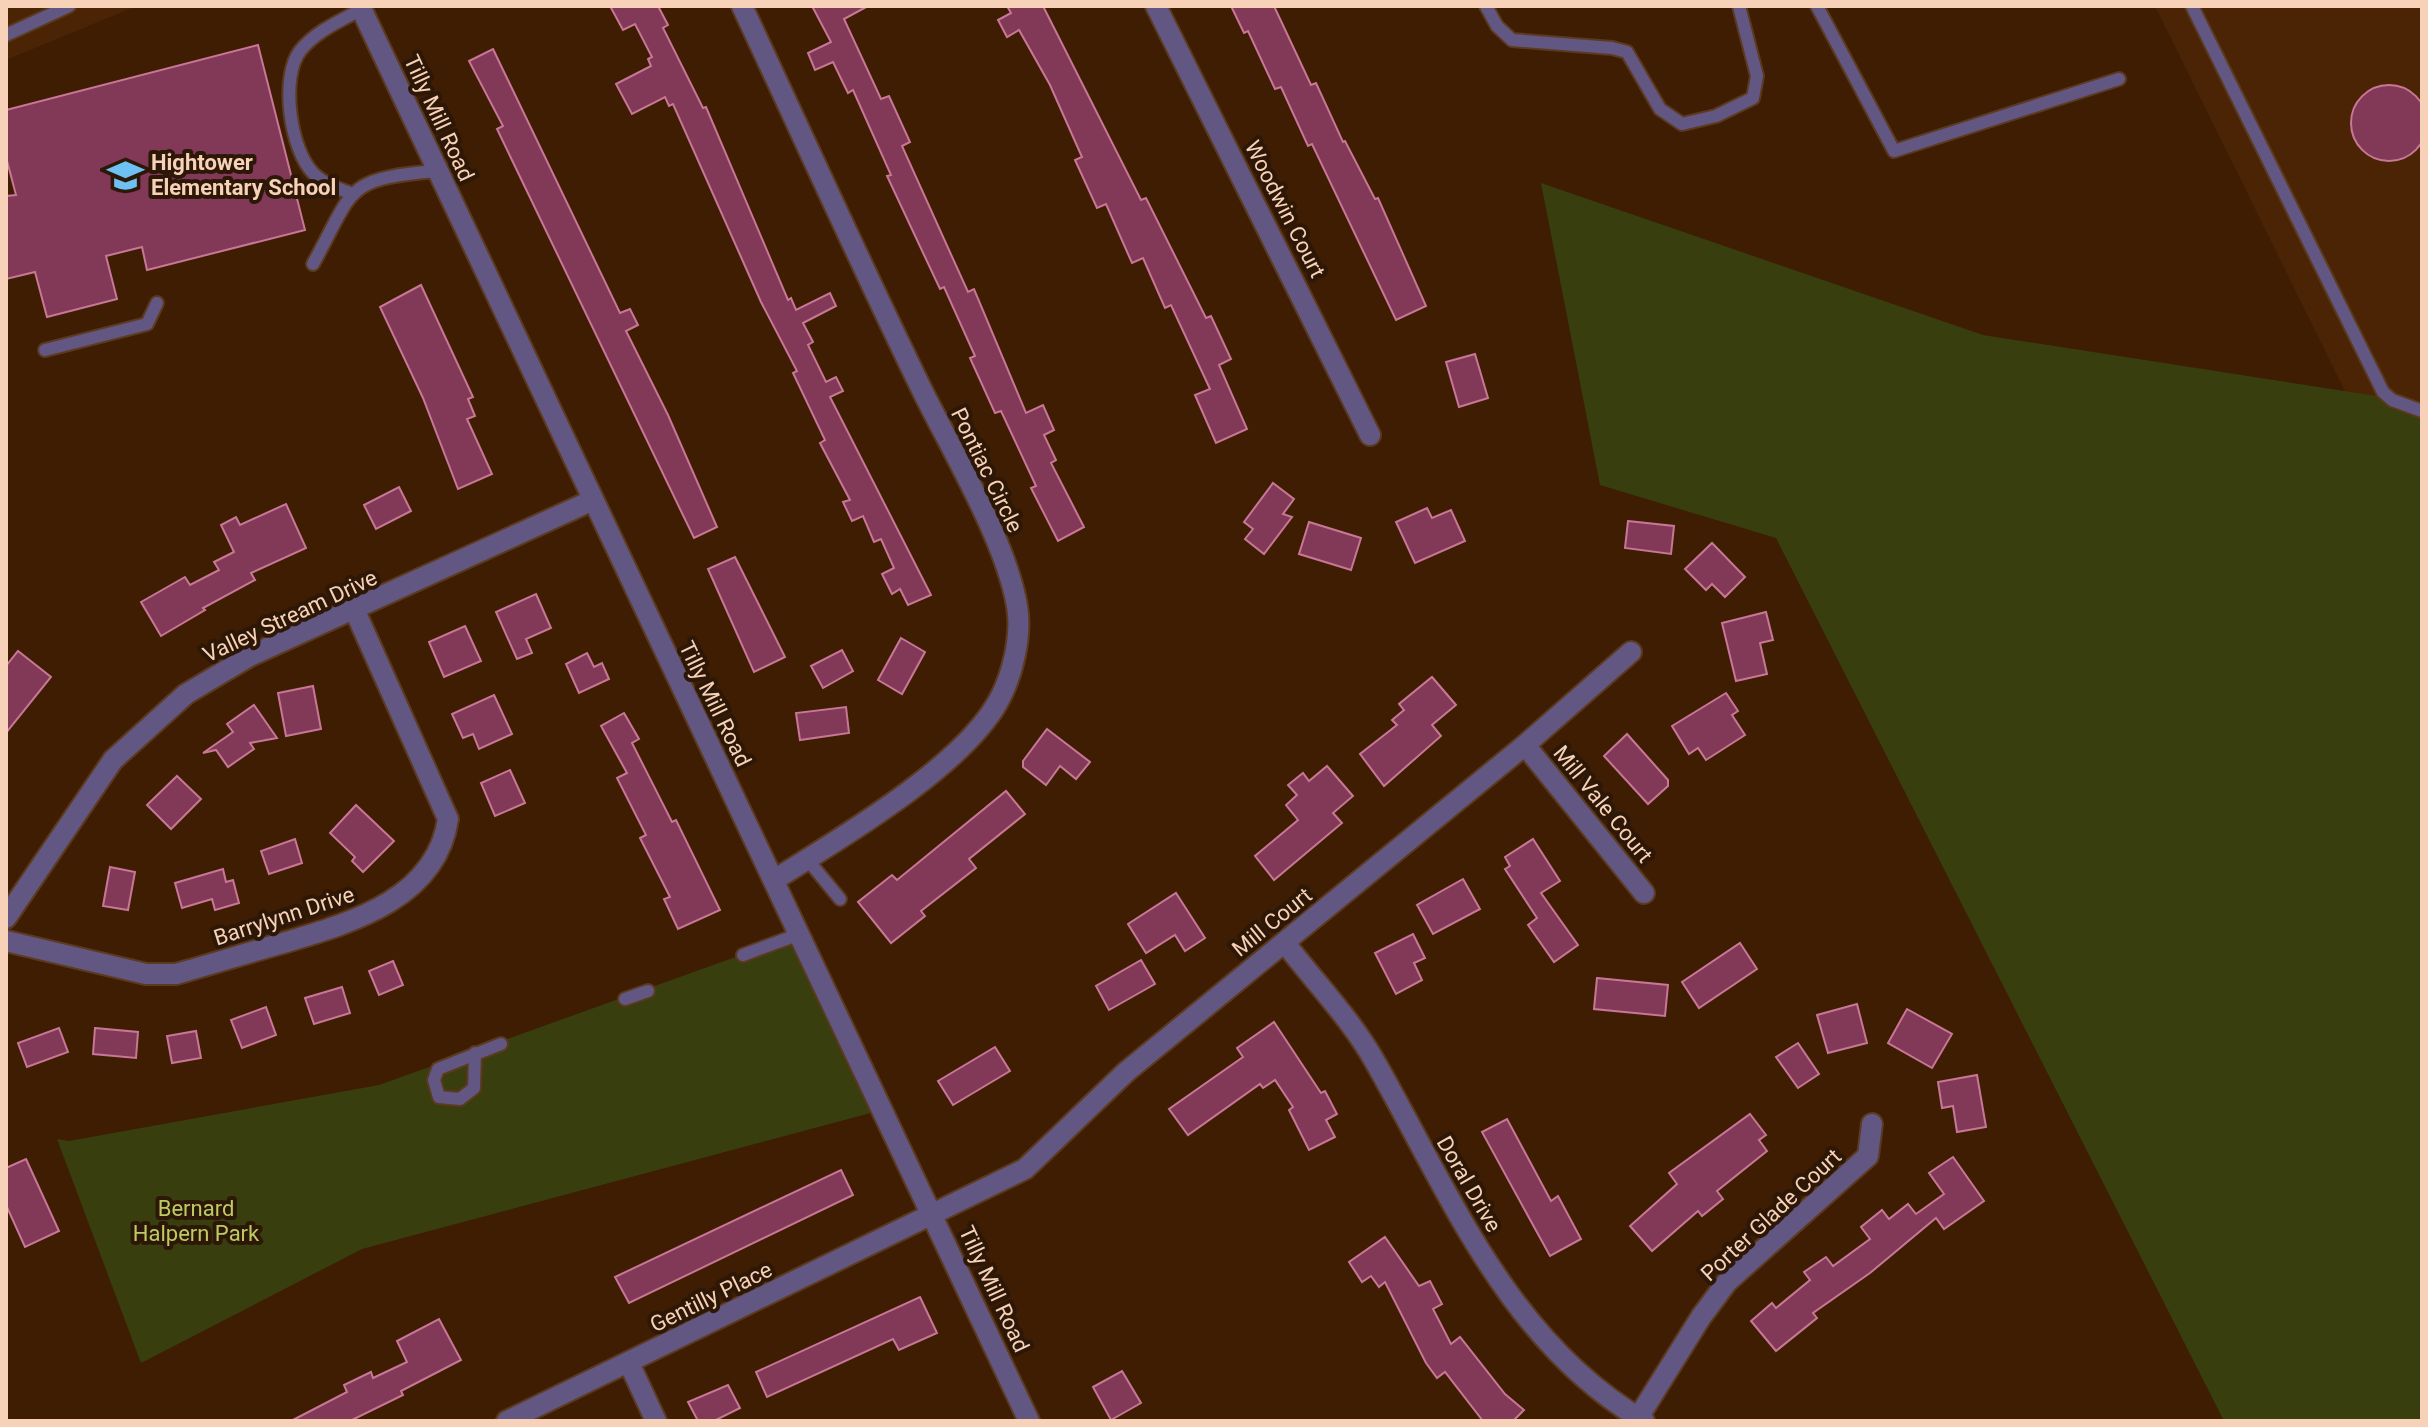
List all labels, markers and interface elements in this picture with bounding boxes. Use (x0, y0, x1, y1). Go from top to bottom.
street label: Tilly Mill Road (399, 51, 479, 185)
street label: Woodwin Court (1240, 136, 1330, 282)
place label: Hightower Elementary School (151, 150, 336, 200)
school or university icon: Hightower Elementary School (106, 156, 144, 194)
street label: Pontiac Circle (946, 404, 1028, 536)
street label: Valley Stream Drive (199, 565, 381, 667)
street label: Tilly Mill Road (674, 637, 756, 771)
street label: Mill Vale Court (1548, 741, 1658, 867)
street label: Barrylynn Drive (211, 882, 357, 950)
street label: Mill Court (1227, 882, 1317, 962)
street label: Doral Drive (1432, 1132, 1506, 1236)
street label: Porter Glade Court (1696, 1144, 1846, 1286)
park label: Bernard Halpern Park (133, 1196, 260, 1246)
street label: Tilly Mill Road (954, 1222, 1034, 1356)
street label: Gentilly Place (646, 1257, 776, 1337)

